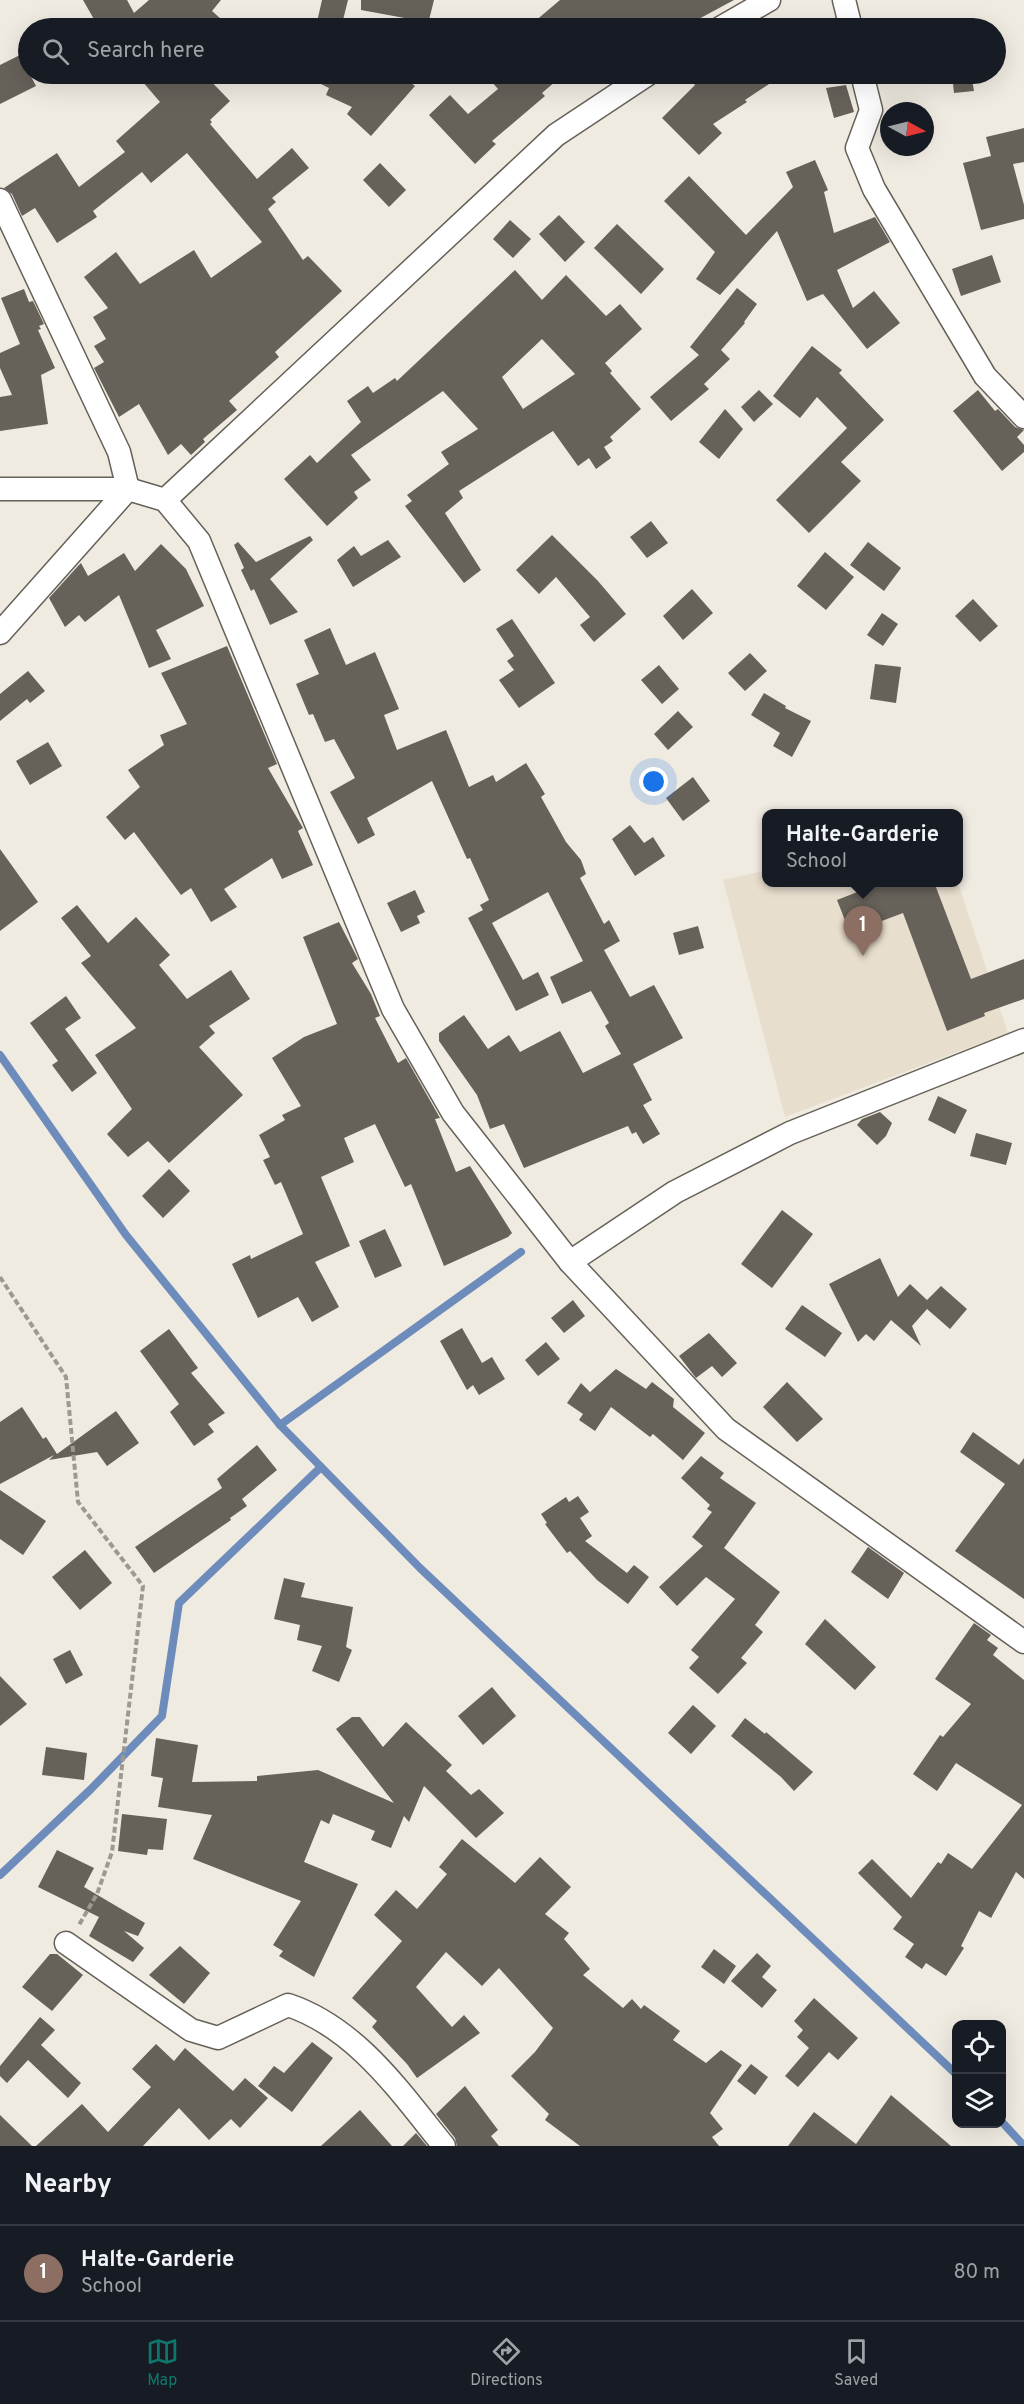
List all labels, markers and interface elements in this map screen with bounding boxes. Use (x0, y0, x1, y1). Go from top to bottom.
search box (18, 18, 1006, 84)
icon: search (39, 35, 72, 68)
text: Search here (87, 38, 205, 65)
north arrow (880, 102, 934, 156)
your location (639, 767, 668, 796)
popup (762, 809, 963, 887)
text: Halte-Garderie (786, 822, 939, 849)
text: School (786, 849, 847, 875)
pin: 1 (844, 906, 882, 956)
map controls (952, 2020, 1006, 2128)
button: locate (952, 2020, 1006, 2074)
button: layers (952, 2074, 1006, 2128)
text: Nearby (24, 2169, 112, 2202)
text: Halte-Garderie (81, 2247, 234, 2274)
text: 1 (40, 2260, 48, 2286)
text: 80 m (954, 2260, 1000, 2286)
text: School (81, 2274, 142, 2300)
tab: Map (146, 2335, 179, 2391)
tab: Directions (470, 2335, 543, 2391)
tab: Saved (834, 2335, 878, 2391)

